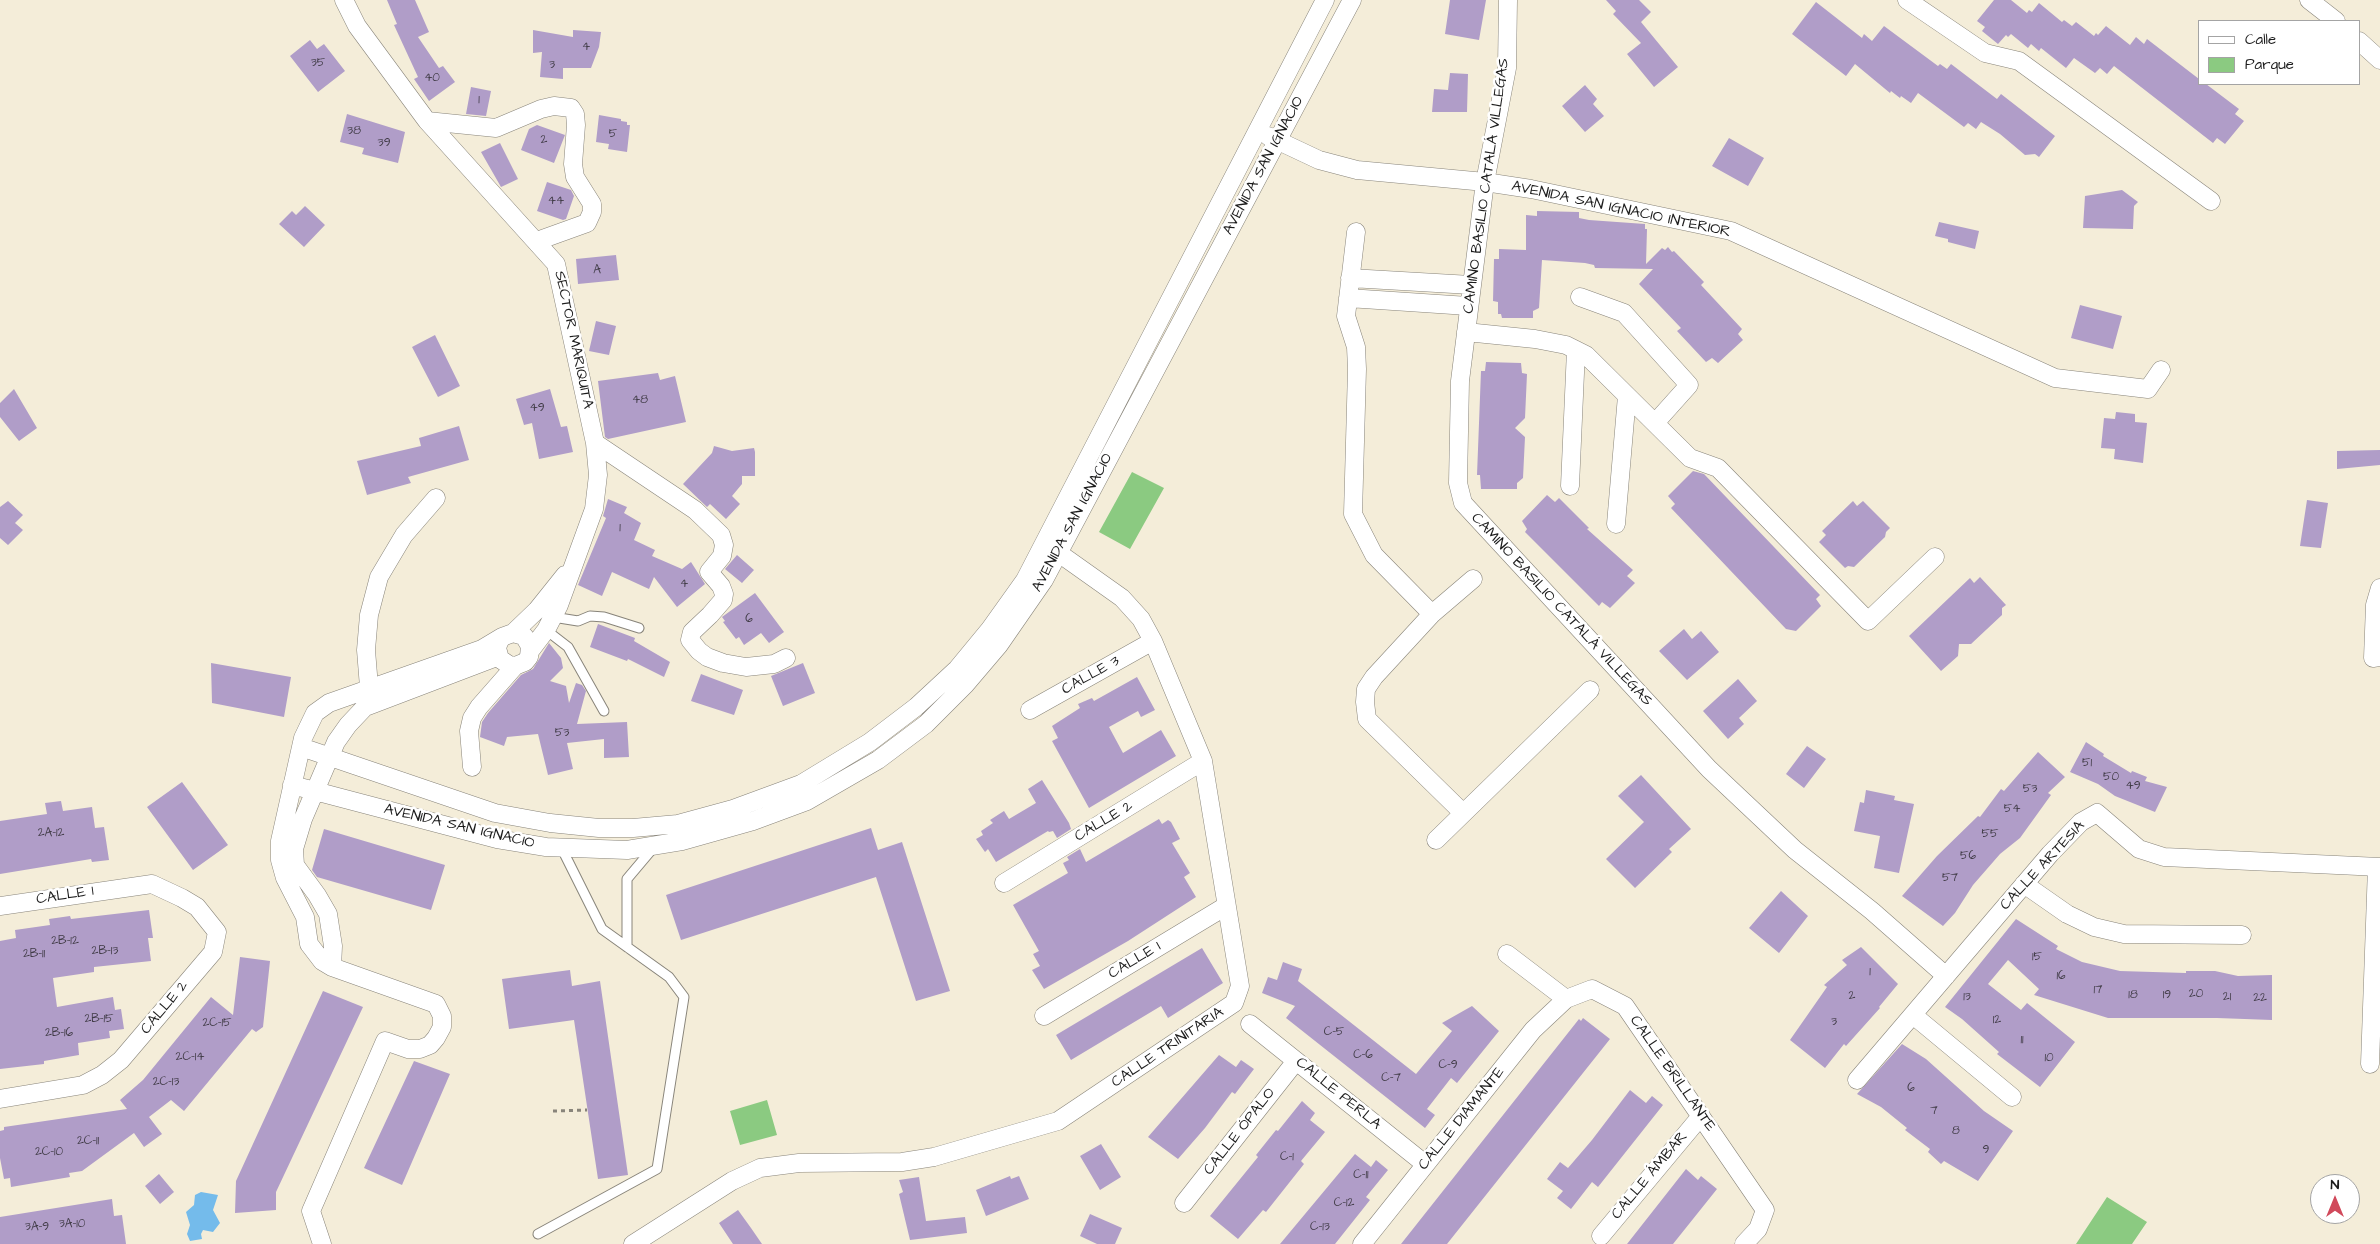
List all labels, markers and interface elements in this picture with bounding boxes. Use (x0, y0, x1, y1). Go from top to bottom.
legend (2198, 20, 2360, 85)
text: Calle (2245, 29, 2276, 50)
house number: 4 (582, 40, 590, 54)
text: Parque (2245, 54, 2294, 75)
house number: 35 (311, 56, 325, 70)
street label: CAMINO BASILIO CATALÁ VILLEGAS (1460, 57, 1514, 315)
house number: 3 (549, 58, 555, 72)
house number: 40 (424, 71, 440, 85)
house number: 1 (478, 93, 480, 107)
street label: AVENIDA SAN IGNACIO (1220, 94, 1308, 238)
house number: 38 (347, 124, 361, 138)
house number: 5 (609, 127, 617, 141)
house number: 2 (541, 133, 547, 147)
house number: 39 (378, 136, 390, 150)
street label: AVENIDA SAN IGNACIO INTERIOR (1510, 178, 1732, 242)
house number: 44 (548, 194, 564, 208)
house number: A (593, 263, 601, 277)
street label: SECTOR MARIQUITA (550, 269, 596, 411)
house number: 48 (632, 393, 648, 407)
house number: 49 (530, 401, 544, 415)
street label: AVENIDA SAN IGNACIO (1029, 451, 1117, 595)
street label: CAMINO BASILIO CATALÁ VILLEGAS (1467, 510, 1655, 710)
house number: 1 (619, 521, 621, 535)
house number: 4 (680, 577, 688, 591)
house number: 6 (745, 612, 753, 626)
street label: CALLE 3 (1059, 653, 1123, 699)
house number: 53 (555, 726, 569, 740)
house number: 51 (2082, 756, 2092, 770)
house number: 50 (2103, 770, 2119, 784)
house number: 49 (2126, 779, 2140, 793)
house number: 53 (2023, 782, 2037, 796)
street label: CALLE 2 (1072, 798, 1136, 846)
street label: AVENIDA SAN IGNACIO (382, 801, 536, 853)
house number: 54 (2004, 802, 2020, 816)
street label: CALLE ARTESIA (1997, 817, 2089, 915)
house number: 2A-12 (38, 826, 64, 840)
house number: 55 (1982, 827, 1998, 841)
house number: 56 (1960, 849, 1976, 863)
house number: 57 (1942, 871, 1958, 885)
street label: CALLE 1 (35, 883, 95, 909)
house number: 2B-12 (51, 934, 79, 948)
street label: CALLE 1 (1106, 938, 1164, 984)
house number: 2B-13 (92, 944, 118, 958)
house number: 2B-11 (23, 947, 45, 961)
house number: 15 (2032, 950, 2042, 964)
house number: 1 (1869, 965, 1871, 979)
house number: 16 (2056, 969, 2066, 983)
street label: CALLE 2 (137, 978, 193, 1038)
house number: 17 (2094, 983, 2102, 997)
house number: 20 (2189, 987, 2203, 1001)
house number: 18 (2128, 988, 2138, 1002)
house number: 19 (2163, 988, 2171, 1002)
house number: 2 (1849, 989, 1855, 1003)
house number: 13 (1963, 990, 1971, 1004)
house number: 21 (2223, 990, 2231, 1004)
house number: 22 (2253, 991, 2267, 1005)
street label: CALLE TRINITARIA (1109, 1004, 1227, 1092)
house number: 2B-15 (84, 1012, 114, 1026)
street label: CALLE BRILLANTE (1625, 1013, 1719, 1135)
house number: 12 (1993, 1013, 2001, 1027)
house number: 3 (1831, 1015, 1837, 1029)
house number: 2C-15 (202, 1016, 232, 1030)
house number: C-5 (1324, 1025, 1344, 1039)
house number: 2B-16 (45, 1026, 73, 1040)
house number: 11 (2020, 1033, 2024, 1047)
house number: C-6 (1353, 1048, 1373, 1062)
house number: 2C-14 (176, 1050, 204, 1064)
house number: 10 (2044, 1051, 2054, 1065)
street label: CALLE PERLA (1292, 1054, 1384, 1134)
house number: C-9 (1438, 1058, 1458, 1072)
street label: CALLE DIAMANTE (1415, 1064, 1509, 1174)
house number: C-7 (1381, 1071, 1401, 1085)
house number: 2C-13 (153, 1075, 179, 1089)
house number: 6 (1907, 1081, 1915, 1095)
street label: CALLE ÓPALO (1200, 1085, 1280, 1179)
house number: 7 (1930, 1104, 1938, 1118)
house number: 8 (1952, 1124, 1960, 1138)
street label: CALLE ÁMBAR (1608, 1129, 1692, 1223)
house number: 2C-11 (77, 1134, 99, 1148)
house number: 9 (1983, 1143, 1989, 1157)
house number: 2C-10 (35, 1145, 63, 1159)
house number: C-1 (1280, 1150, 1294, 1164)
house number: C-11 (1353, 1168, 1369, 1182)
north arrow (2310, 1174, 2360, 1224)
text: N (2331, 1175, 2339, 1195)
house number: C-12 (1334, 1196, 1354, 1210)
house number: 3A-10 (59, 1217, 85, 1231)
house number: 3A-9 (25, 1220, 49, 1234)
house number: C-13 (1310, 1220, 1330, 1234)

